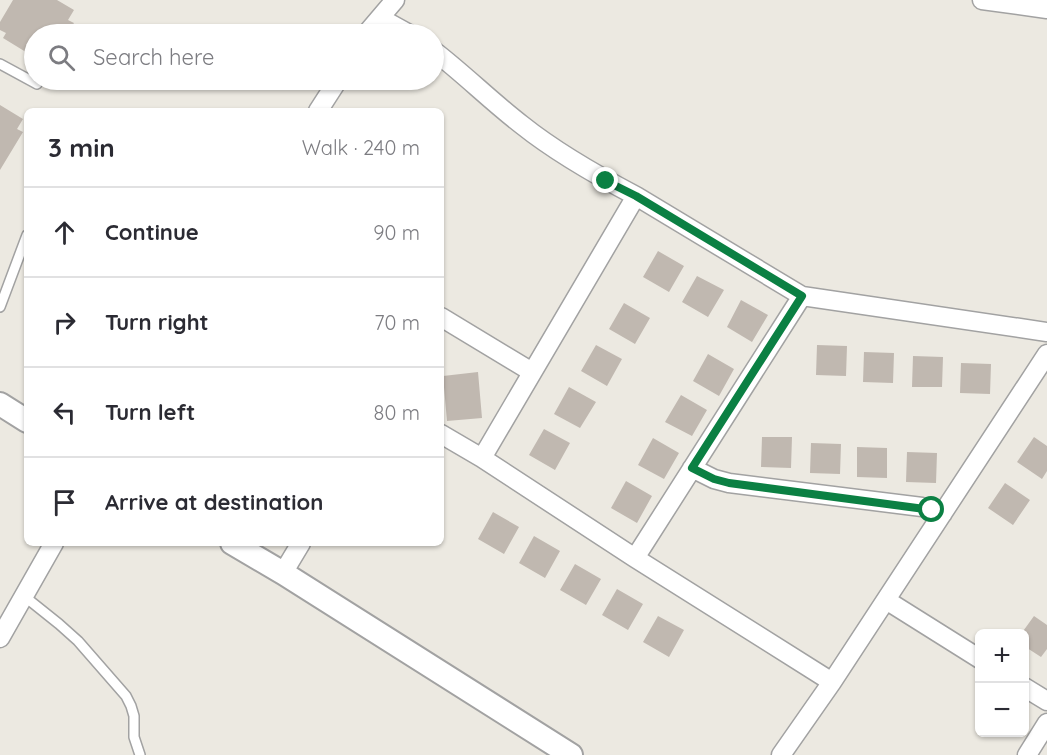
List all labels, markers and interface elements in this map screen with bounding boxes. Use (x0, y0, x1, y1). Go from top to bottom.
search box (24, 24, 444, 90)
icon: search (45, 41, 78, 74)
text: Search here (93, 43, 214, 71)
text: 3 min (48, 131, 115, 164)
text: Walk · 240 m (302, 135, 420, 160)
route end (592, 167, 618, 193)
icon: ahead (48, 216, 81, 249)
text: Continue (105, 218, 199, 246)
text: 90 m (373, 220, 420, 245)
icon: right (48, 306, 81, 339)
text: Turn right (105, 308, 209, 336)
text: 70 m (374, 310, 420, 335)
icon: left (48, 396, 81, 429)
text: Turn left (105, 398, 195, 426)
text: 80 m (374, 400, 420, 425)
icon: arrive (48, 486, 81, 519)
text: Arrive at destination (105, 488, 323, 516)
route start (918, 496, 944, 522)
map controls (975, 629, 1029, 737)
button: + (975, 629, 1029, 683)
button: − (975, 683, 1029, 737)

